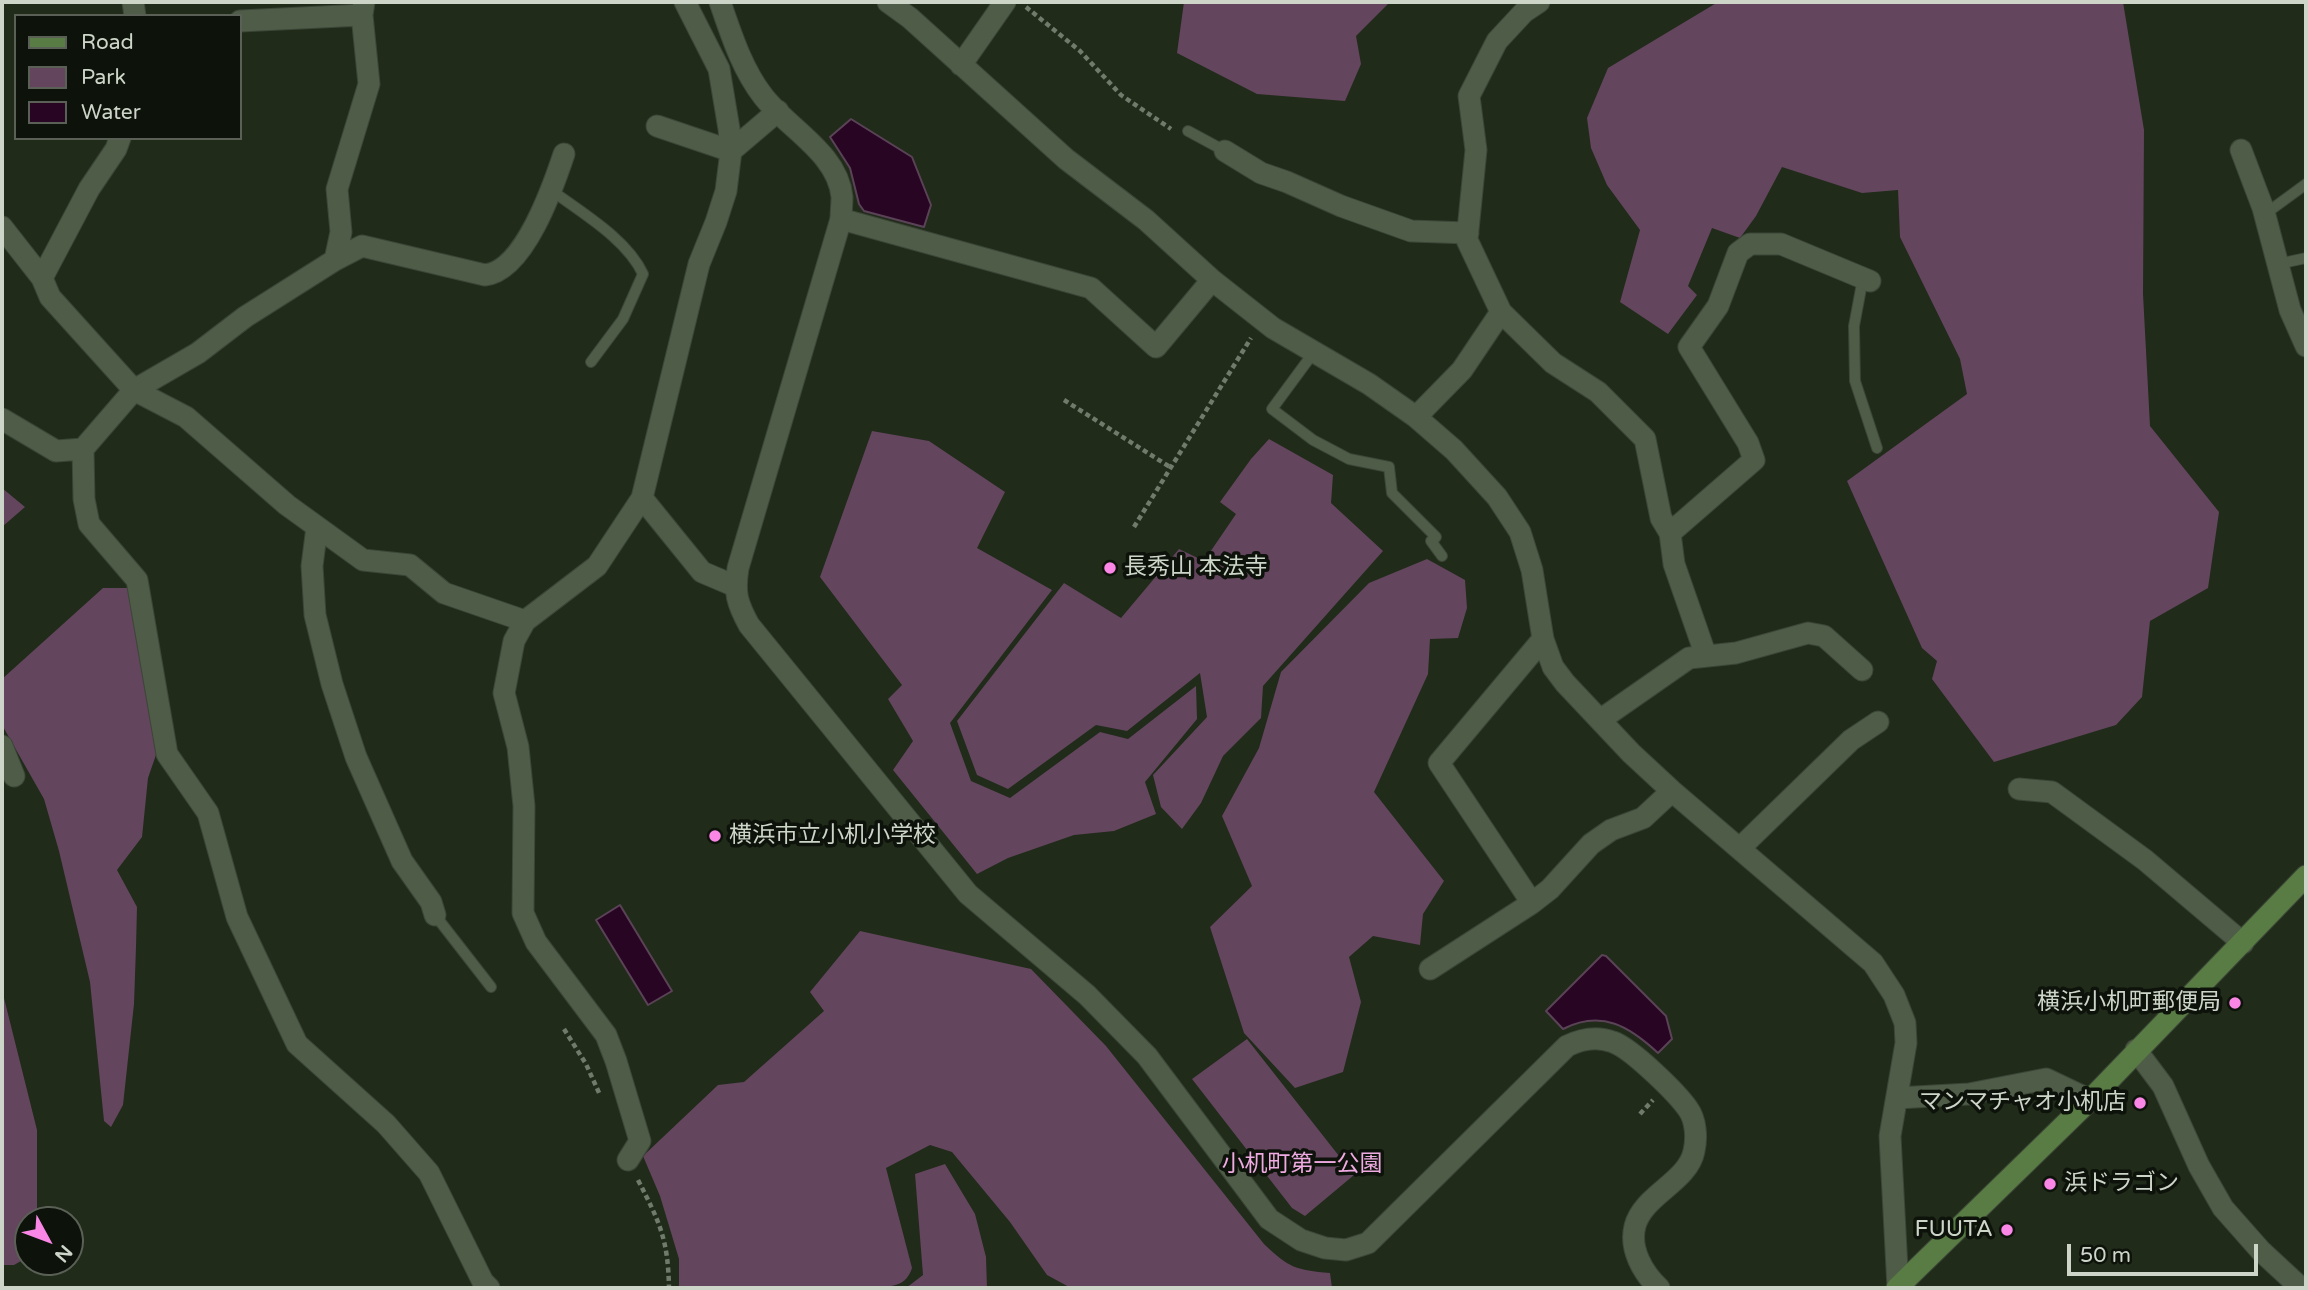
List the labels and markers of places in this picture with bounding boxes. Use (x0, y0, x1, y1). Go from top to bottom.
place label: 長秀山 本法寺 (1124, 554, 1268, 582)
marker: 長秀山 本法寺 (1102, 560, 1118, 576)
place label: 横浜市立小机小学校 (729, 822, 936, 850)
marker: 横浜市立小机小学校 (707, 828, 723, 844)
place label: 横浜小机町郵便局 (2037, 989, 2221, 1017)
marker: 横浜小机町郵便局 (2227, 995, 2243, 1011)
place label: マンマチャオ小机店 (1919, 1089, 2126, 1117)
marker: マンマチャオ小机店 (2132, 1095, 2148, 1111)
place label: 浜ドラゴン (2064, 1170, 2179, 1198)
marker: 浜ドラゴン (2042, 1176, 2058, 1192)
place label: FUUTA (1914, 1216, 1993, 1244)
marker: FUUTA (1999, 1222, 2015, 1238)

